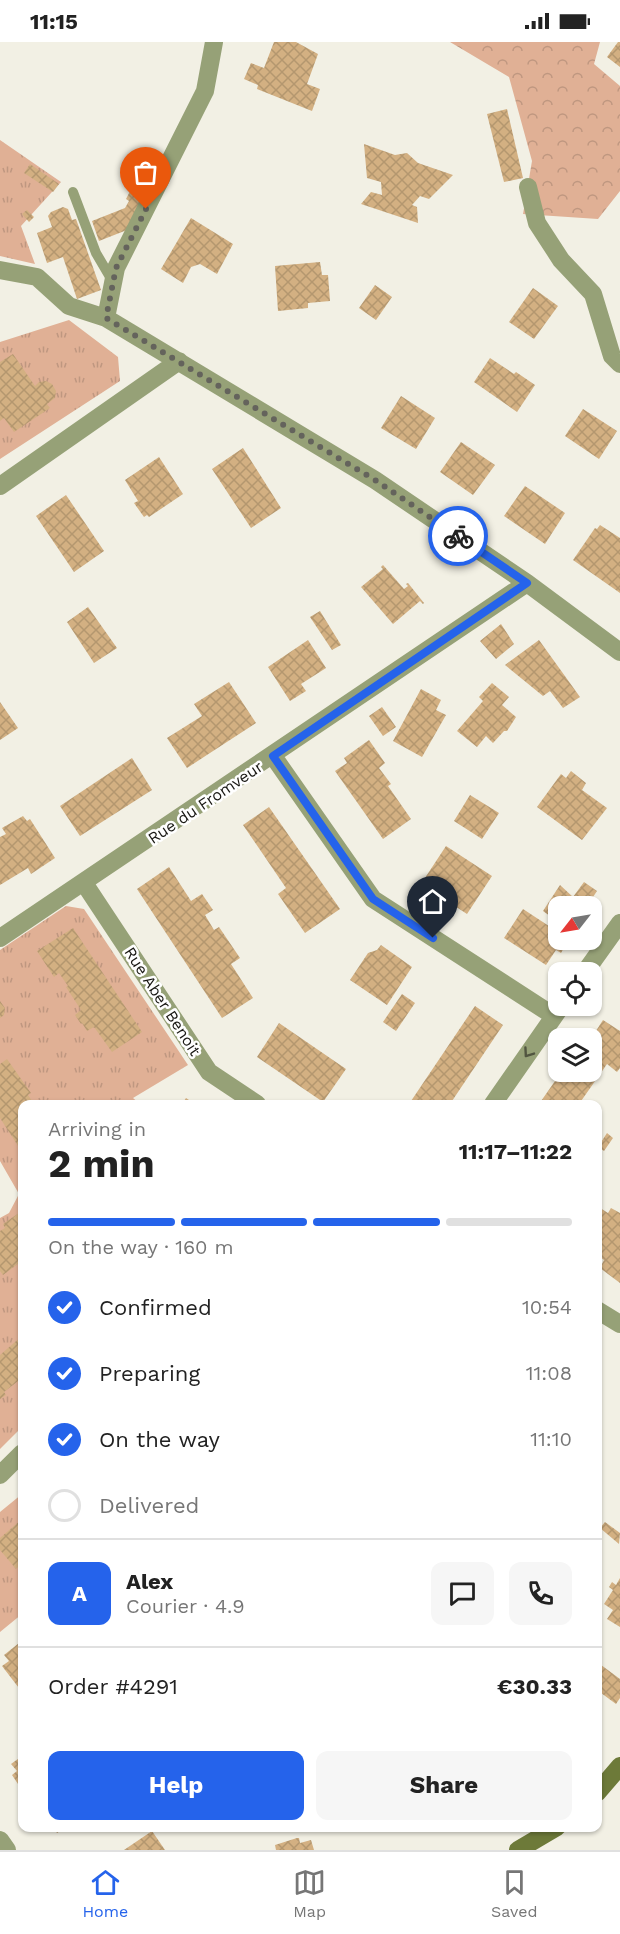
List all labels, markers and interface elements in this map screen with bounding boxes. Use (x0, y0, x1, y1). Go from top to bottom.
text: 11:15 (30, 9, 78, 34)
pin (120, 147, 171, 209)
icon: bag (129, 156, 162, 189)
courier (428, 506, 488, 566)
icon: bike (442, 520, 475, 553)
street label: Rue du Fromveur (144, 757, 267, 848)
pin (407, 876, 458, 938)
icon: home (416, 885, 449, 918)
north arrow (548, 896, 602, 950)
map controls (548, 896, 602, 1082)
street label: Rue Aber Benoit (120, 943, 205, 1060)
button: locate (548, 962, 602, 1016)
button: layers (548, 1028, 602, 1082)
one-way arrow (524, 1046, 535, 1057)
text: Arriving in (48, 1117, 146, 1141)
text: 11:17–11:22 (459, 1139, 572, 1164)
text: 2 min (48, 1141, 155, 1186)
text: On the way · 160 m (48, 1235, 233, 1259)
icon: check (48, 1291, 81, 1324)
text: Confirmed (99, 1295, 212, 1320)
text: 10:54 (522, 1295, 572, 1319)
icon: check (48, 1357, 81, 1390)
text: Preparing (99, 1361, 200, 1386)
text: 11:08 (526, 1361, 572, 1385)
icon: check (48, 1423, 81, 1456)
text: On the way (99, 1427, 220, 1452)
text: 11:10 (530, 1427, 572, 1451)
text: Delivered (99, 1493, 199, 1518)
button: chat (431, 1562, 494, 1625)
button: phone (509, 1562, 572, 1625)
text: Alex (126, 1569, 173, 1594)
text: A (72, 1581, 87, 1606)
text: Courier · 4.9 (126, 1594, 245, 1618)
text: Order #4291 (48, 1674, 178, 1699)
text: €30.33 (497, 1674, 572, 1699)
button: Help (48, 1751, 304, 1820)
button: Share (316, 1751, 572, 1820)
tab: Home (82, 1866, 128, 1921)
tab: Map (293, 1866, 326, 1921)
tab: Saved (491, 1866, 538, 1921)

